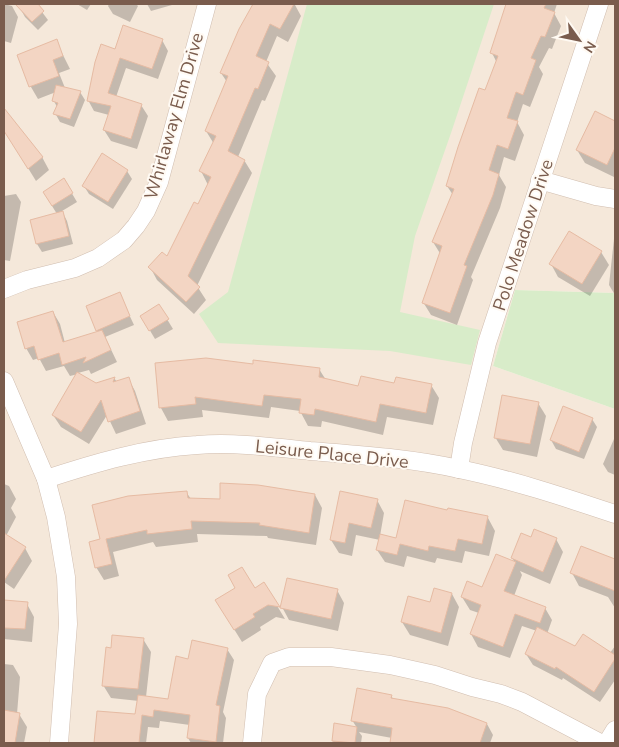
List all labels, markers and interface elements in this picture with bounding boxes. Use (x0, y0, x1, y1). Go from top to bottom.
north arrow (554, 15, 604, 65)
street label: Whirlaway Elm Drive (139, 30, 209, 202)
text: N (579, 37, 600, 56)
street label: Polo Meadow Drive (487, 156, 559, 314)
street label: Leisure Place Drive (254, 434, 410, 474)

